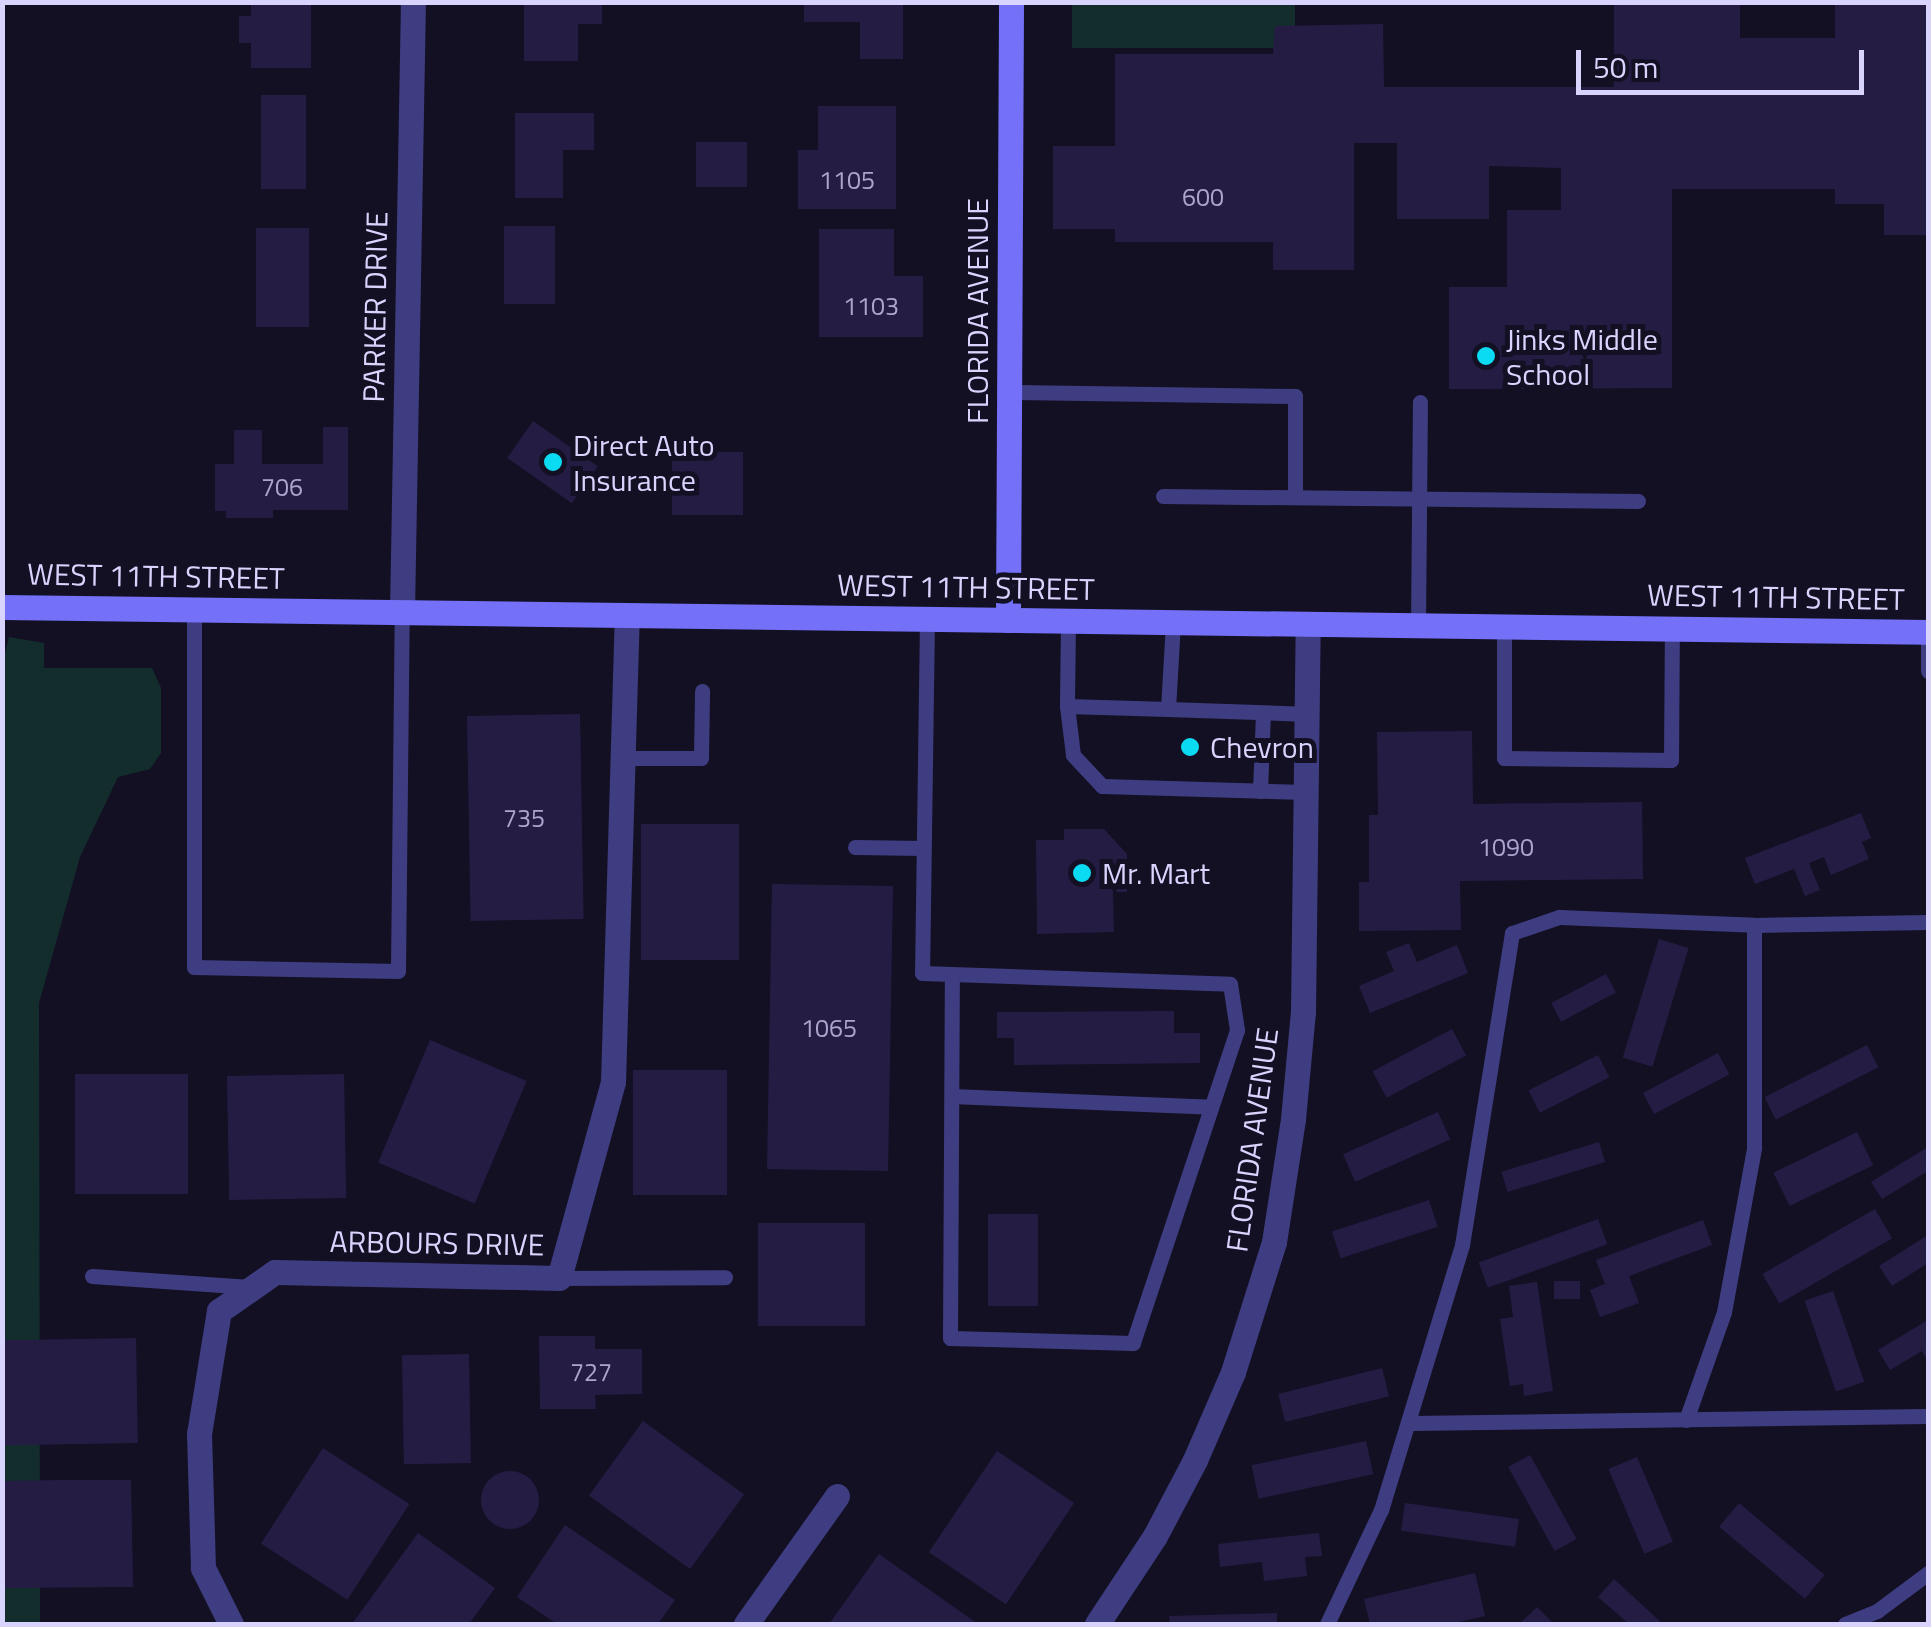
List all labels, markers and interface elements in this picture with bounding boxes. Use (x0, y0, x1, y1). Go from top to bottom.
scale bar (1581, 30, 1868, 92)
text: 50 m (1593, 44, 1658, 90)
house number: 1105 (819, 165, 875, 195)
house number: 600 (1182, 182, 1224, 212)
street label: FLORIDA AVENUE (959, 198, 995, 424)
street label: PARKER DRIVE (355, 211, 395, 403)
house number: 1103 (843, 291, 899, 321)
place label: Jinks Middle School (1506, 321, 1658, 392)
marker: Jinks Middle School (1475, 345, 1497, 367)
place label: Direct Auto Insurance (573, 427, 715, 498)
marker: Direct Auto Insurance (542, 451, 564, 473)
house number: 706 (261, 472, 303, 502)
street label: WEST 11TH STREET (27, 556, 285, 596)
street label: WEST 11TH STREET (837, 567, 1095, 607)
street label: WEST 11TH STREET (1647, 577, 1905, 617)
place label: Chevron (1210, 729, 1314, 765)
marker: Chevron (1179, 736, 1201, 758)
house number: 735 (503, 803, 545, 833)
house number: 1090 (1478, 832, 1534, 862)
place label: Mr. Mart (1102, 855, 1210, 891)
marker: Mr. Mart (1071, 862, 1093, 884)
house number: 1065 (801, 1013, 857, 1043)
street label: FLORIDA AVENUE (1218, 1026, 1286, 1254)
street label: ARBOURS DRIVE (329, 1223, 545, 1263)
house number: 727 (570, 1357, 612, 1387)

